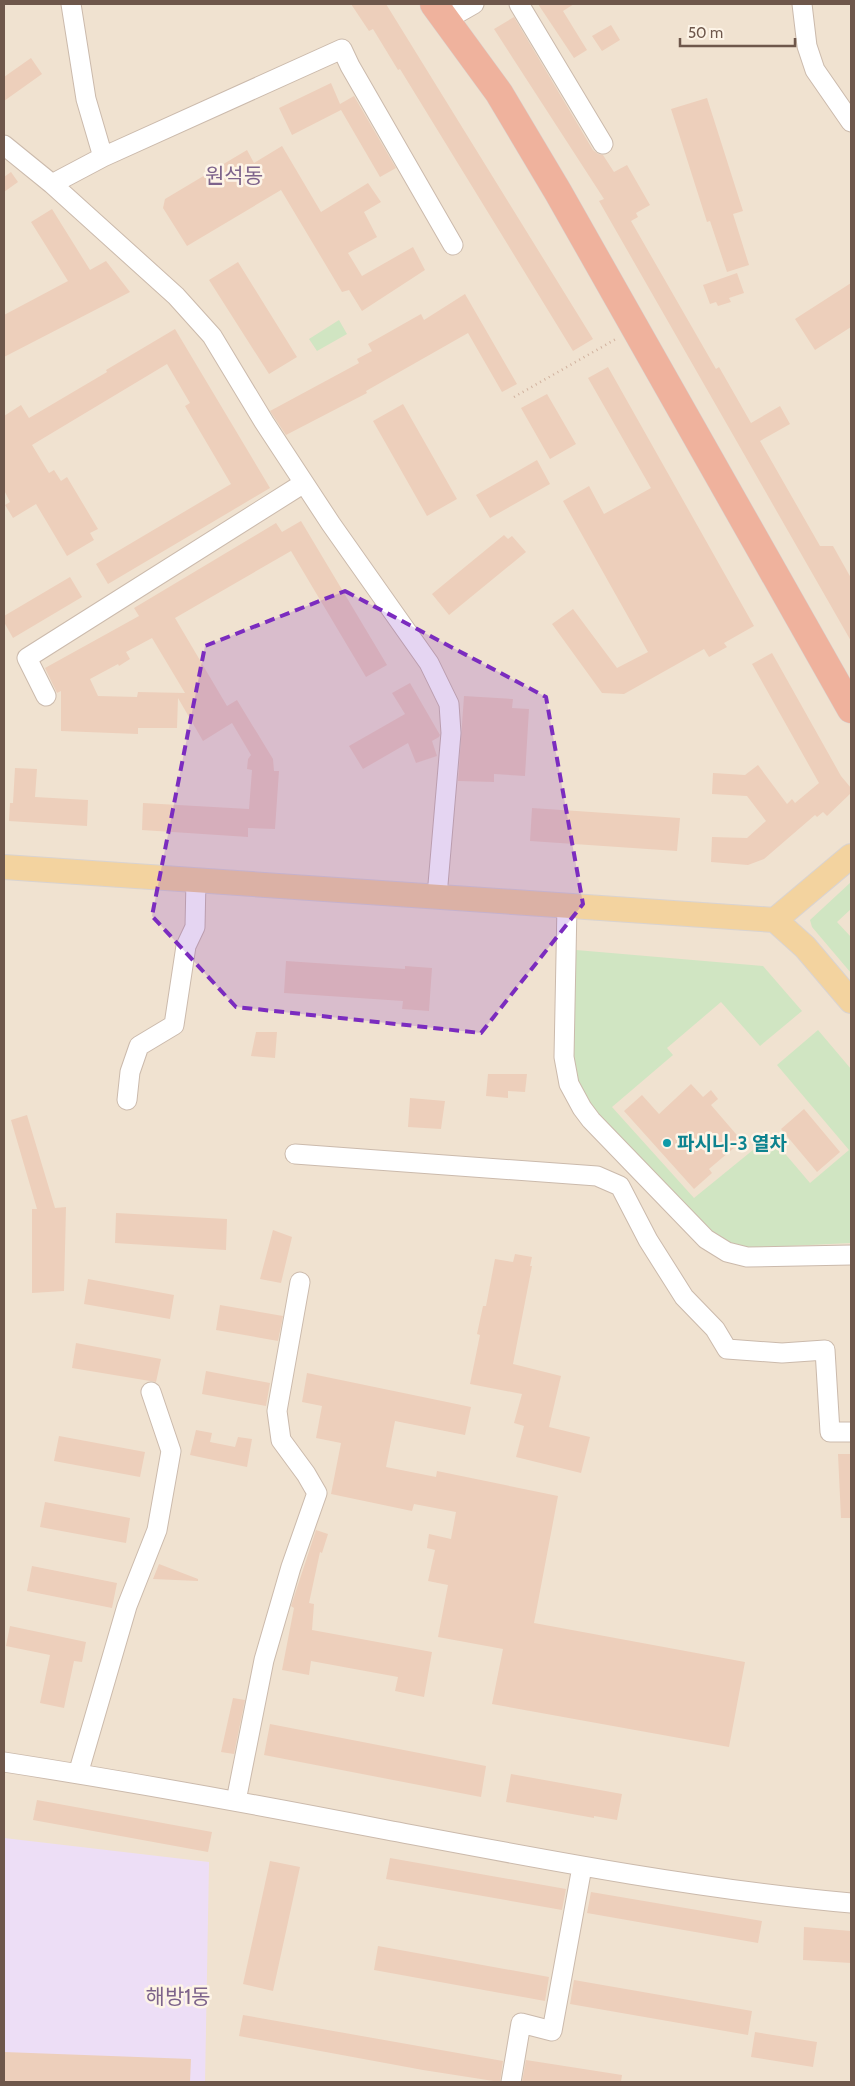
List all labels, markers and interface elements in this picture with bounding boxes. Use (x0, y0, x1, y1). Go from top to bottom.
scale bar (680, 15, 795, 47)
text: 50 m (688, 24, 723, 42)
district label: 원석동 (205, 163, 263, 188)
place label: 파시니-3 열차 (677, 1132, 787, 1155)
marker: 파시니-3 열차 (661, 1137, 673, 1149)
district label: 해방1동 (146, 1984, 210, 2009)

